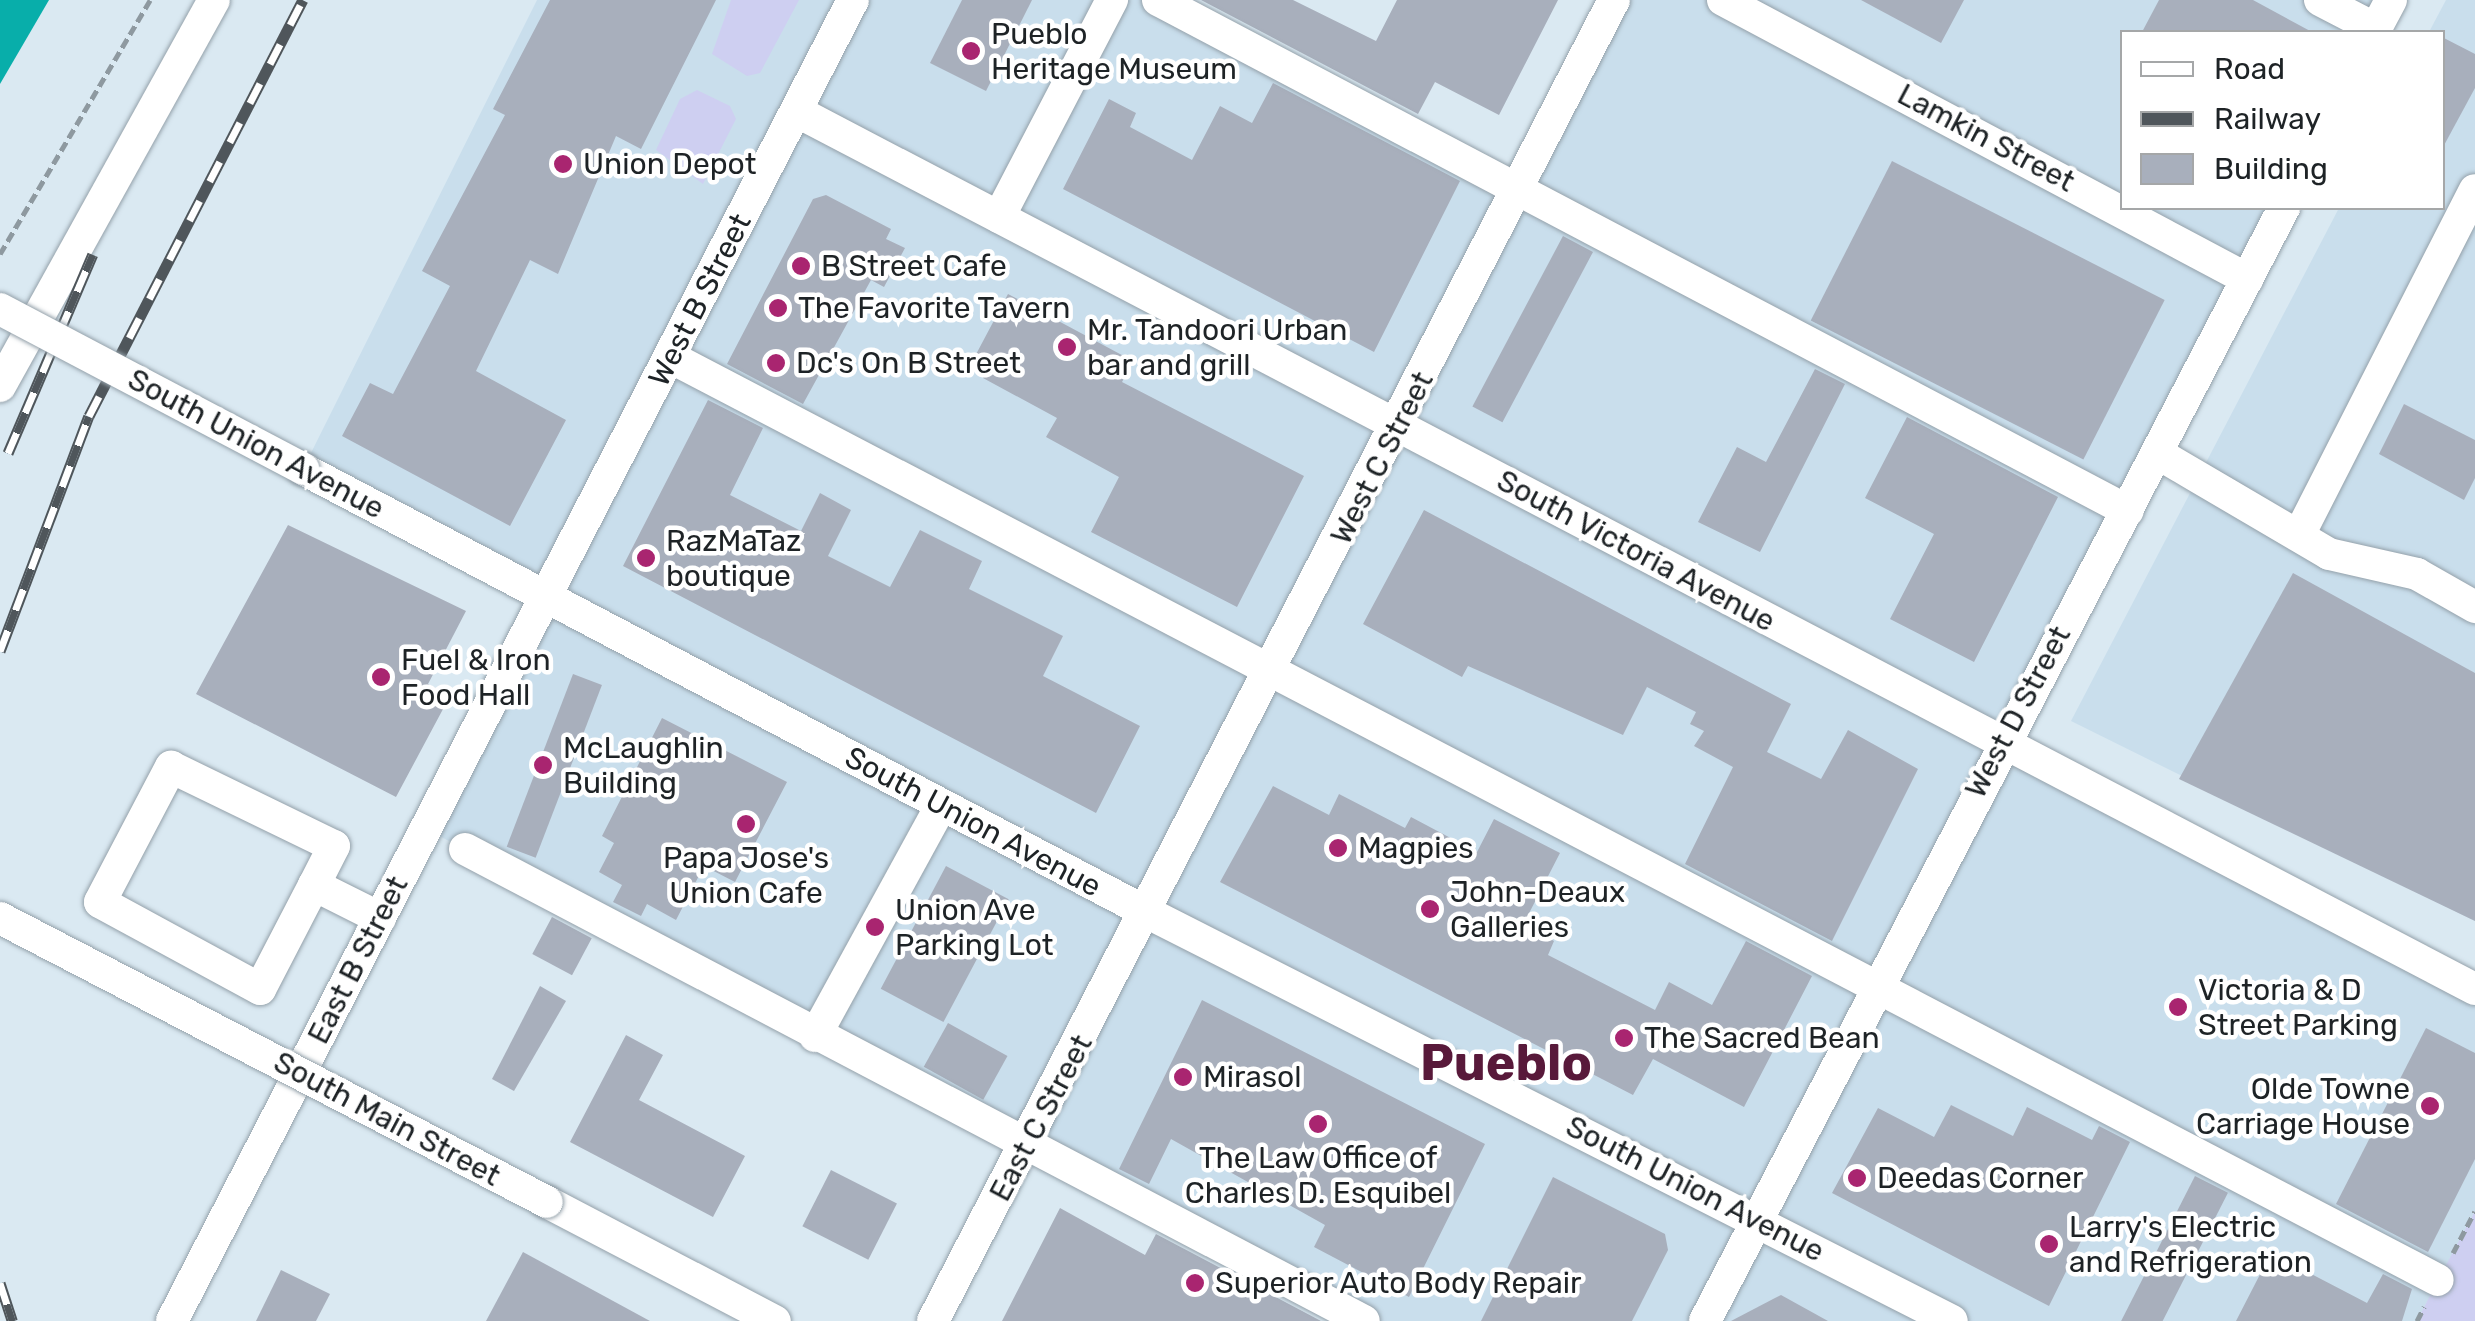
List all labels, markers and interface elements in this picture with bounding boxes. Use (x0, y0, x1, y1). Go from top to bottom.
place label: Pueblo Heritage Museum (991, 16, 1237, 86)
legend (2120, 30, 2445, 210)
marker: Pueblo Heritage Museum (960, 40, 982, 62)
text: Road (2214, 51, 2285, 87)
street label: Lamkin Street (1891, 76, 2081, 200)
text: Railway (2214, 101, 2321, 137)
place label: Union Depot (583, 146, 756, 182)
text: Building (2214, 151, 2328, 187)
marker: Union Depot (552, 153, 574, 175)
street label: West B Street (641, 208, 759, 392)
place label: B Street Cafe (821, 248, 1007, 284)
marker: B Street Cafe (790, 255, 812, 277)
place label: The Favorite Tavern (798, 290, 1071, 326)
marker: The Favorite Tavern (767, 297, 789, 319)
place label: Mr. Tandoori Urban bar and grill (1087, 312, 1348, 382)
marker: Mr. Tandoori Urban bar and grill (1056, 336, 1078, 358)
place label: Dc's On B Street (796, 345, 1021, 381)
marker: Dc's On B Street (765, 352, 787, 374)
street label: South Union Avenue (121, 361, 391, 527)
street label: West C Street (1323, 366, 1441, 550)
street label: South Victoria Avenue (1490, 462, 1782, 640)
place label: RazMaTaz boutique (666, 523, 801, 594)
marker: RazMaTaz boutique (635, 547, 657, 569)
street label: West D Street (1958, 620, 2078, 804)
place label: Fuel & Iron Food Hall (401, 642, 551, 712)
marker: Fuel & Iron Food Hall (370, 666, 392, 688)
place label: McLaughlin Building (563, 730, 724, 800)
street label: South Union Avenue (838, 739, 1108, 905)
marker: McLaughlin Building (532, 754, 554, 776)
marker: Papa Jose's Union Cafe (735, 813, 757, 835)
place label: Magpies (1358, 830, 1474, 866)
marker: Magpies (1327, 837, 1349, 859)
place label: Papa Jose's Union Cafe (663, 840, 829, 910)
street label: East B Street (300, 870, 416, 1050)
place label: John-Deaux Galleries (1450, 874, 1625, 944)
place label: Union Ave Parking Lot (895, 892, 1053, 962)
marker: John-Deaux Galleries (1419, 898, 1441, 920)
marker: Union Ave Parking Lot (864, 916, 886, 938)
place label: Victoria & D Street Parking (2198, 972, 2398, 1042)
marker: Victoria & D Street Parking (2167, 996, 2189, 1018)
place label: The Sacred Bean (1644, 1020, 1880, 1056)
marker: The Sacred Bean (1613, 1027, 1635, 1049)
street label: East C Street (982, 1029, 1100, 1207)
district label: Pueblo (1420, 1034, 1592, 1094)
street label: South Main Street (268, 1044, 506, 1194)
place label: Mirasol (1203, 1059, 1302, 1095)
marker: Mirasol (1172, 1066, 1194, 1088)
place label: Olde Towne Carriage House (2196, 1071, 2410, 1142)
marker: Olde Towne Carriage House (2419, 1095, 2441, 1117)
street label: South Union Avenue (1560, 1108, 1830, 1270)
marker: The Law Office of Charles D. Esquibel (1307, 1113, 1329, 1135)
place label: The Law Office of Charles D. Esquibel (1185, 1140, 1451, 1210)
place label: Deedas Corner (1877, 1160, 2083, 1196)
marker: Deedas Corner (1846, 1167, 1868, 1189)
place label: Larry's Electric and Refrigeration (2069, 1209, 2312, 1280)
marker: Larry's Electric and Refrigeration (2038, 1233, 2060, 1255)
place label: Superior Auto Body Repair (1215, 1265, 1584, 1301)
marker: Superior Auto Body Repair (1184, 1272, 1206, 1294)

